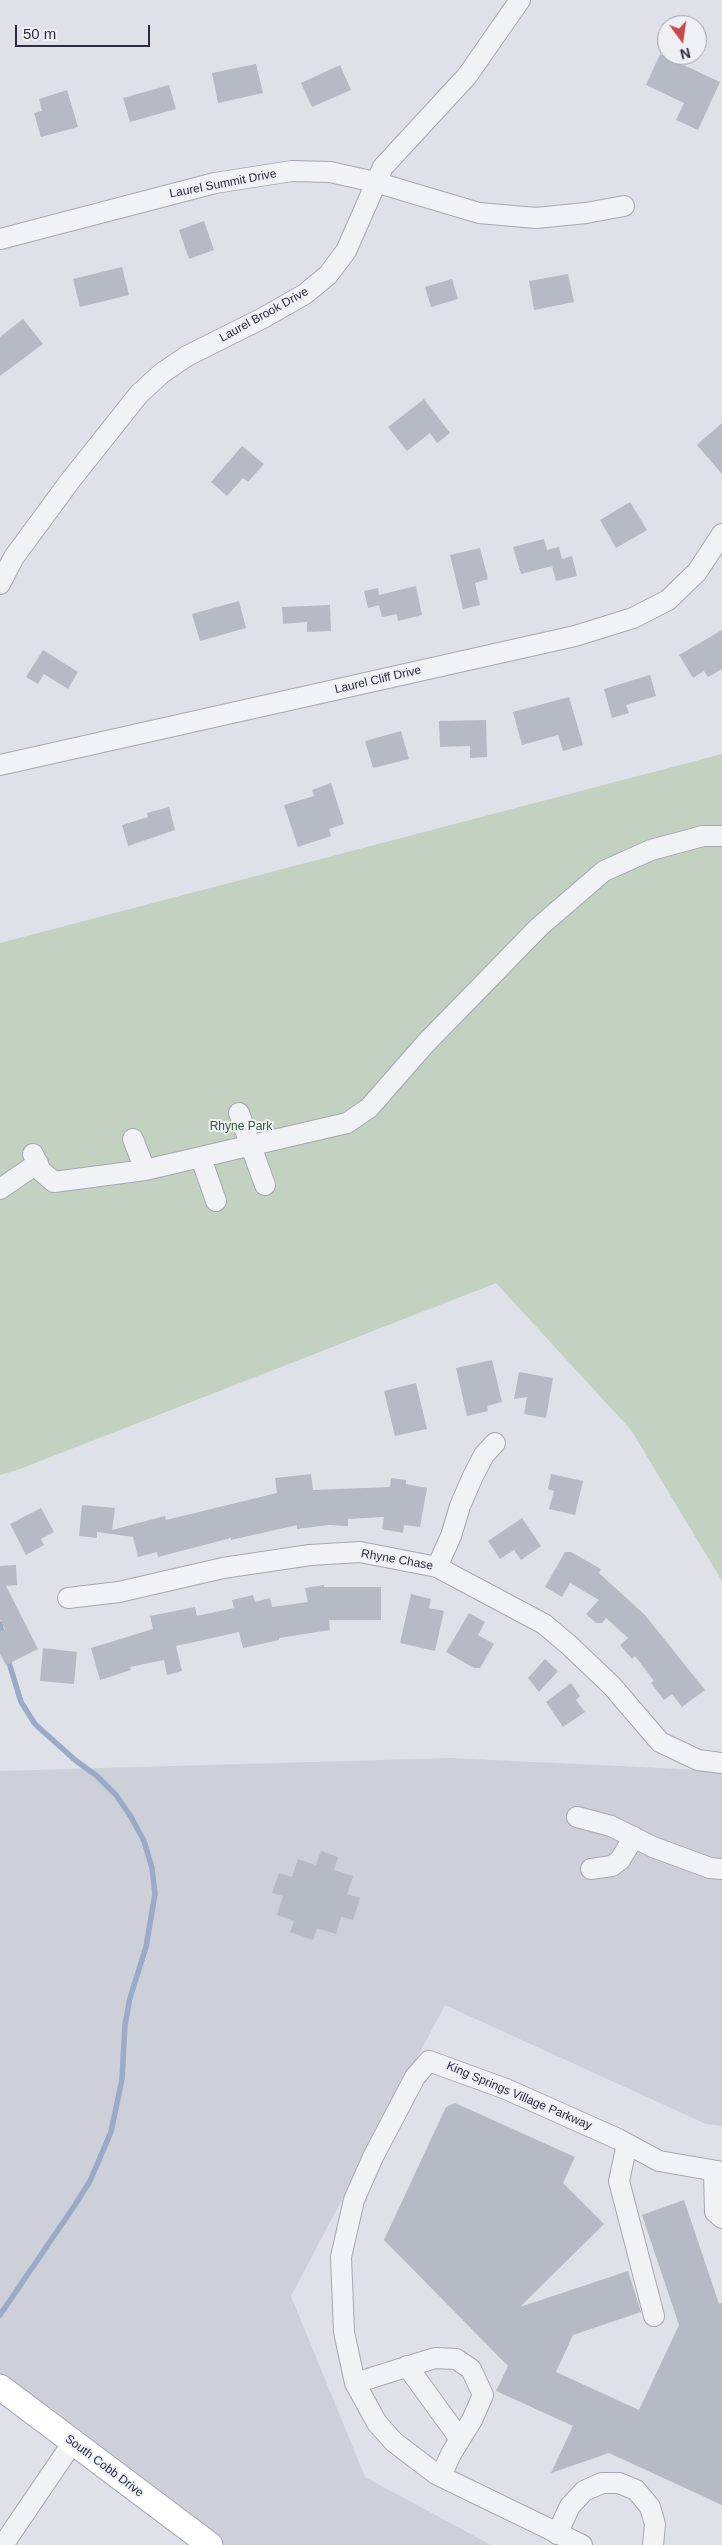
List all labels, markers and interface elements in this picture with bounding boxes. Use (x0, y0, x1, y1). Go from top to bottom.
scale bar (18, 15, 152, 47)
north arrow (657, 15, 707, 65)
text: 50 m (23, 25, 56, 42)
text: N (679, 45, 692, 63)
street label: Laurel Summit Drive (168, 167, 278, 201)
street label: Laurel Brook Drive (217, 285, 311, 345)
street label: Laurel Cliff Drive (333, 663, 423, 697)
park label: Rhyne Park (210, 1120, 272, 1134)
street label: Rhyne Chase (360, 1547, 434, 1573)
street label: King Springs Village Parkway (444, 2059, 594, 2133)
street label: South Cobb Drive (62, 2432, 146, 2500)

